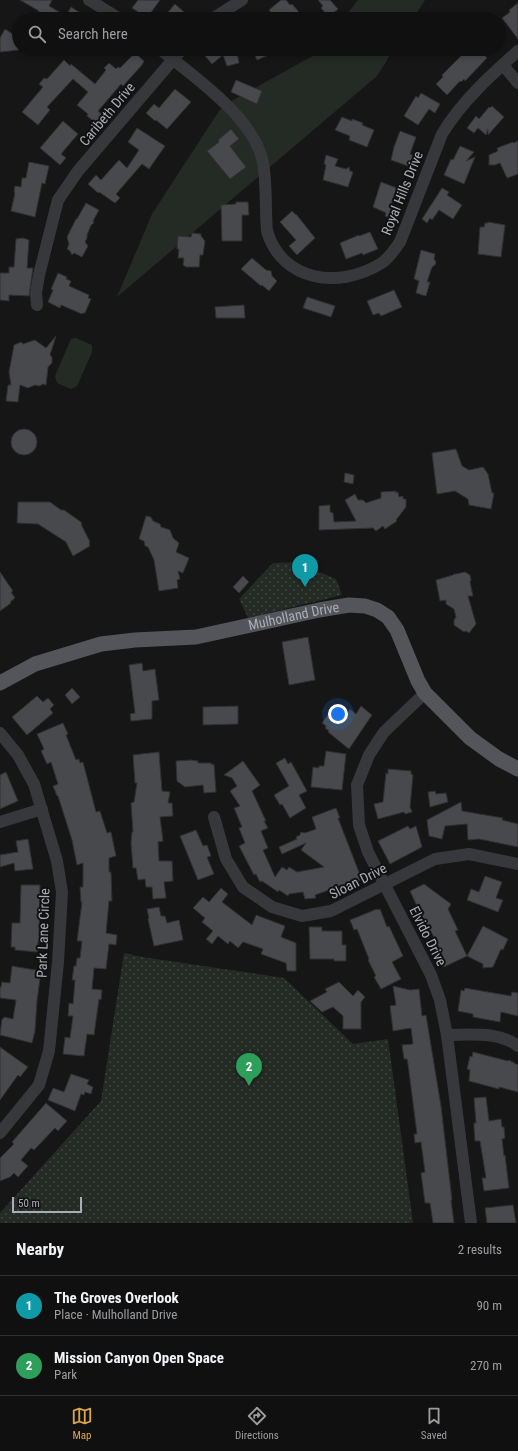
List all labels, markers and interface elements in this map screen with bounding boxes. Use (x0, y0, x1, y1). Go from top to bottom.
search box (12, 12, 506, 56)
icon: search (26, 23, 48, 45)
text: Search here (58, 25, 128, 43)
street label: Caribeth Drive (76, 79, 138, 149)
street label: Royal Hills Drive (378, 148, 426, 237)
pin: 1 (292, 554, 318, 587)
street label: Mulholland Drive (247, 599, 341, 633)
your location (328, 704, 348, 724)
street label: Sloan Drive (327, 860, 390, 902)
street label: Park Lane Circle (33, 888, 53, 978)
street label: Elvido Drive (406, 904, 450, 969)
pin: 2 (236, 1053, 262, 1086)
scale bar (12, 1195, 82, 1214)
text: 50 m (18, 1197, 40, 1210)
text: Nearby (16, 1239, 64, 1259)
text: 2 results (458, 1242, 502, 1257)
text: The Groves Overlook (54, 1289, 179, 1307)
text: 1 (26, 1298, 32, 1313)
text: 90 m (476, 1298, 502, 1313)
text: Place · Mulholland Drive (54, 1307, 177, 1322)
text: Mission Canyon Open Space (54, 1349, 224, 1367)
text: 2 (26, 1358, 32, 1373)
text: 270 m (470, 1358, 502, 1373)
text: Park (54, 1367, 77, 1382)
tab: Map (71, 1405, 93, 1442)
tab: Directions (235, 1405, 279, 1442)
tab: Saved (421, 1405, 447, 1442)

